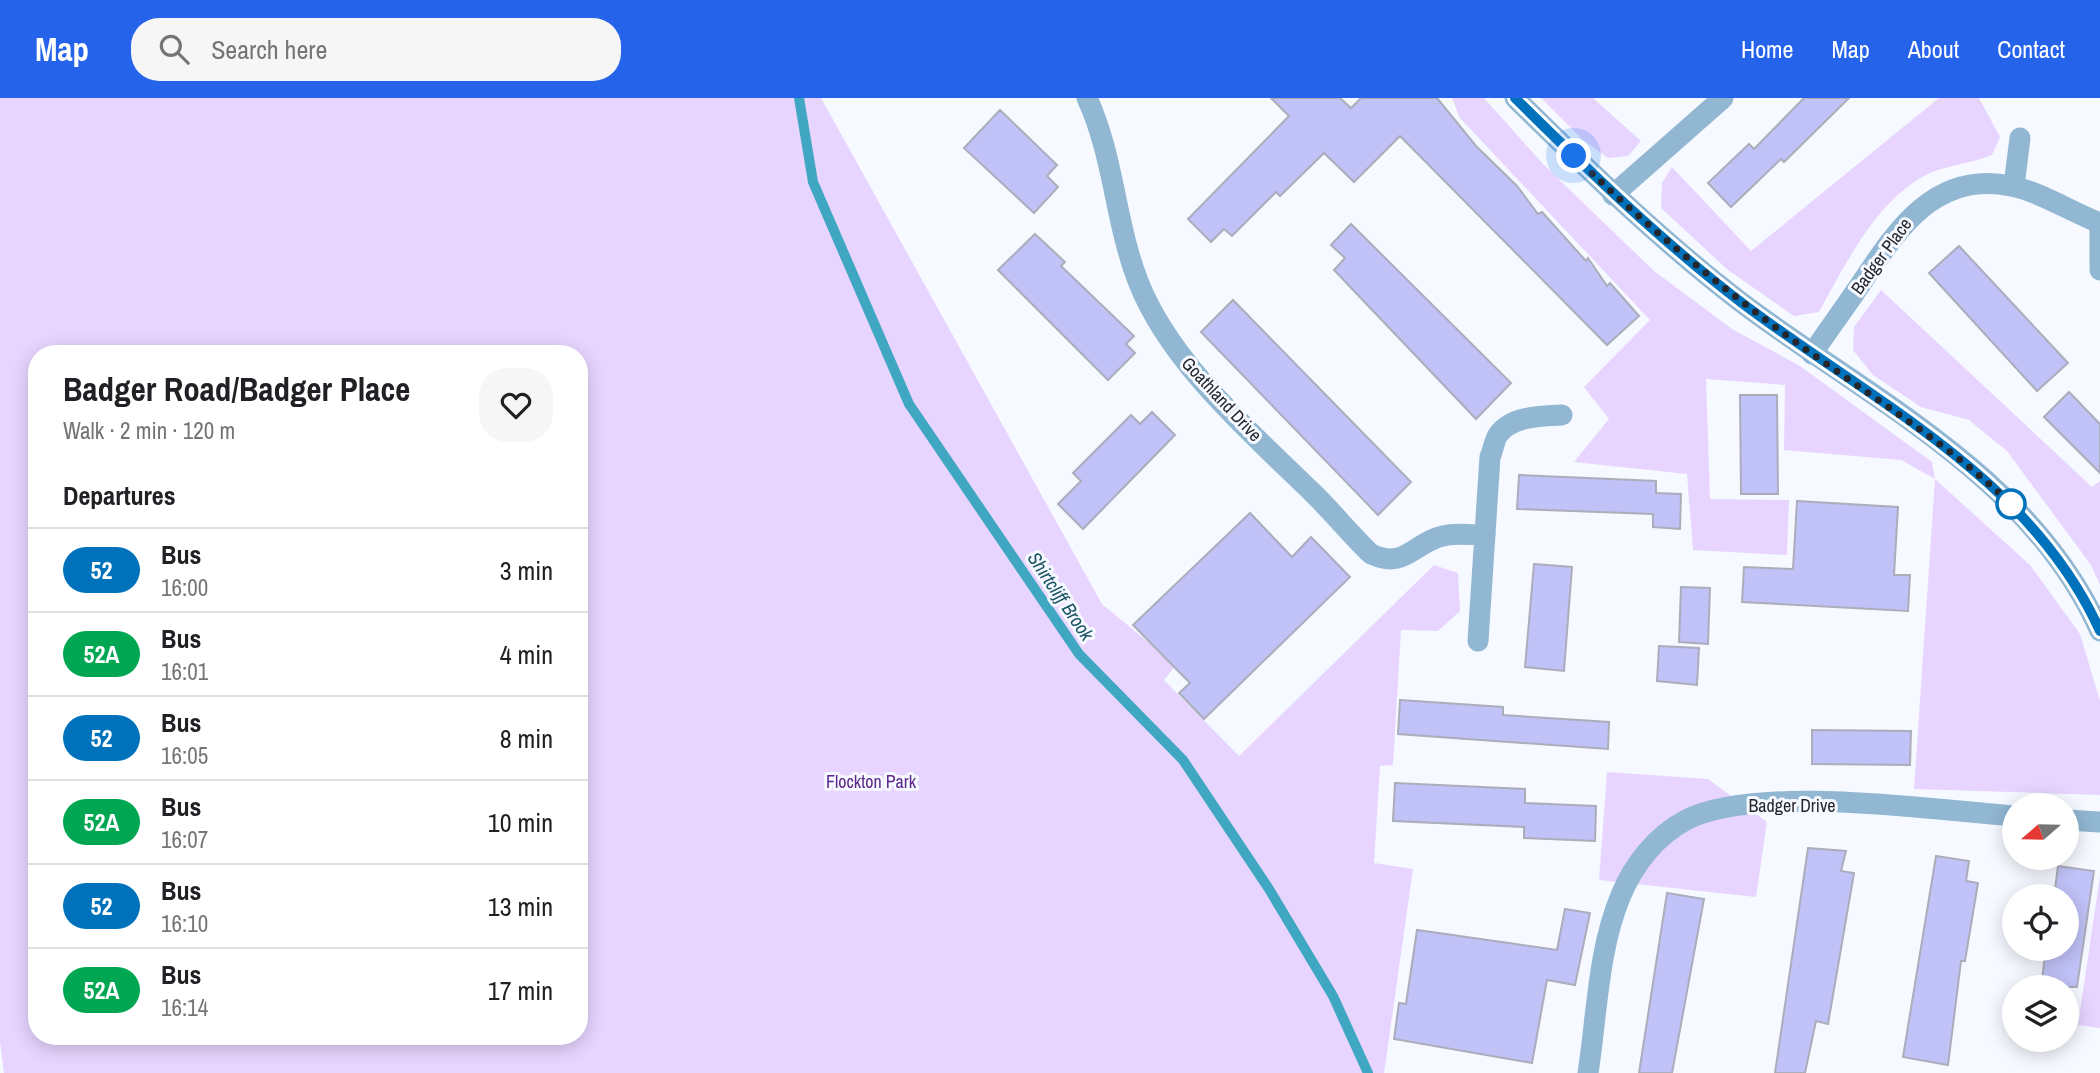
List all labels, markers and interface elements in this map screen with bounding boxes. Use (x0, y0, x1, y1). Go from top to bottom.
search box (131, 18, 621, 81)
text: Map (35, 27, 89, 71)
icon: search (155, 30, 193, 68)
text: Search here (211, 32, 327, 67)
text: Home (1741, 33, 1793, 65)
text: Map (1831, 33, 1870, 65)
text: About (1908, 33, 1959, 65)
text: Contact (1997, 33, 2065, 65)
your location (1556, 138, 1591, 173)
street label: Badger Place (1845, 213, 1917, 299)
street label: Goathland Drive (1176, 351, 1268, 447)
text: Badger Road/Badger Place (63, 367, 410, 411)
button: heart (479, 368, 553, 442)
text: Walk · 2 min · 120 m (63, 415, 235, 446)
text: Departures (63, 478, 176, 513)
unlabelled marker (1996, 489, 2026, 519)
text: Bus (161, 537, 201, 572)
water label: Shirtcliff Brook (1022, 547, 1101, 646)
text: 3 min (500, 553, 553, 588)
text: 52 (91, 554, 112, 586)
text: 16:00 (161, 572, 208, 603)
text: Bus (161, 621, 201, 656)
text: 4 min (500, 637, 553, 672)
text: 52A (83, 638, 120, 670)
text: 16:01 (161, 656, 208, 687)
text: Bus (161, 705, 201, 740)
text: 8 min (500, 721, 553, 756)
text: 52 (91, 722, 112, 754)
text: 16:05 (161, 740, 208, 771)
park label: Flockton Park (826, 769, 917, 794)
text: Bus (161, 789, 201, 824)
street label: Badger Drive (1749, 793, 1835, 818)
north arrow (2002, 793, 2079, 870)
map controls (2002, 793, 2079, 1052)
text: 10 min (488, 805, 553, 840)
text: 52A (83, 806, 120, 838)
text: 16:07 (161, 824, 208, 855)
text: Bus (161, 873, 201, 908)
button: locate (2002, 884, 2079, 961)
text: 13 min (488, 889, 553, 924)
text: 52 (91, 890, 112, 922)
text: 16:10 (161, 908, 208, 939)
text: Bus (161, 957, 201, 992)
text: 17 min (488, 973, 553, 1008)
text: 52A (83, 974, 120, 1006)
button: layers (2002, 975, 2079, 1052)
text: 16:14 (161, 992, 208, 1023)

